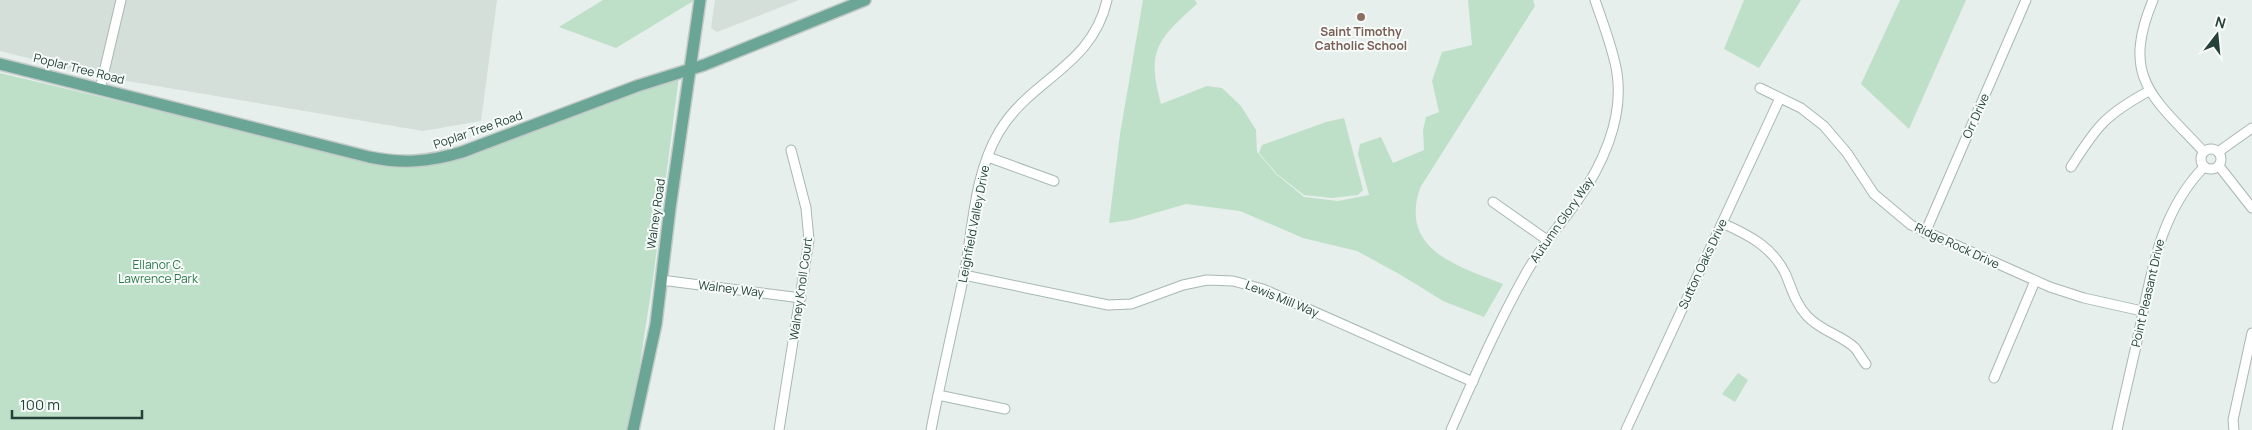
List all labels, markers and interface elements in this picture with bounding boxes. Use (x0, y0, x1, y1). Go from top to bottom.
north arrow (2192, 10, 2242, 60)
marker: Saint Timothy Catholic School (1355, 11, 1367, 23)
text: N (2213, 12, 2228, 33)
place label: Saint Timothy Catholic School (1315, 23, 1407, 54)
street label: Poplar Tree Road (32, 49, 126, 88)
street label: Orr Drive (1958, 91, 1993, 141)
street label: Poplar Tree Road (431, 106, 525, 153)
street label: Leighfield Valley Drive (954, 164, 993, 284)
street label: Autumn Glory Way (1526, 173, 1598, 266)
street label: Walney Road (642, 177, 669, 250)
street label: Sutton Oaks Drive (1674, 216, 1731, 312)
street label: Ridge Rock Drive (1912, 218, 2002, 273)
street label: Walney Knoll Court (785, 236, 816, 342)
street label: Point Pleasant Drive (2127, 237, 2168, 349)
park label: Ellanor C. Lawrence Park (118, 256, 199, 287)
street label: Walney Way (697, 276, 766, 301)
street label: Lewis Mill Way (1243, 276, 1322, 321)
scale bar (12, 388, 142, 420)
text: 100 m (20, 394, 60, 415)

